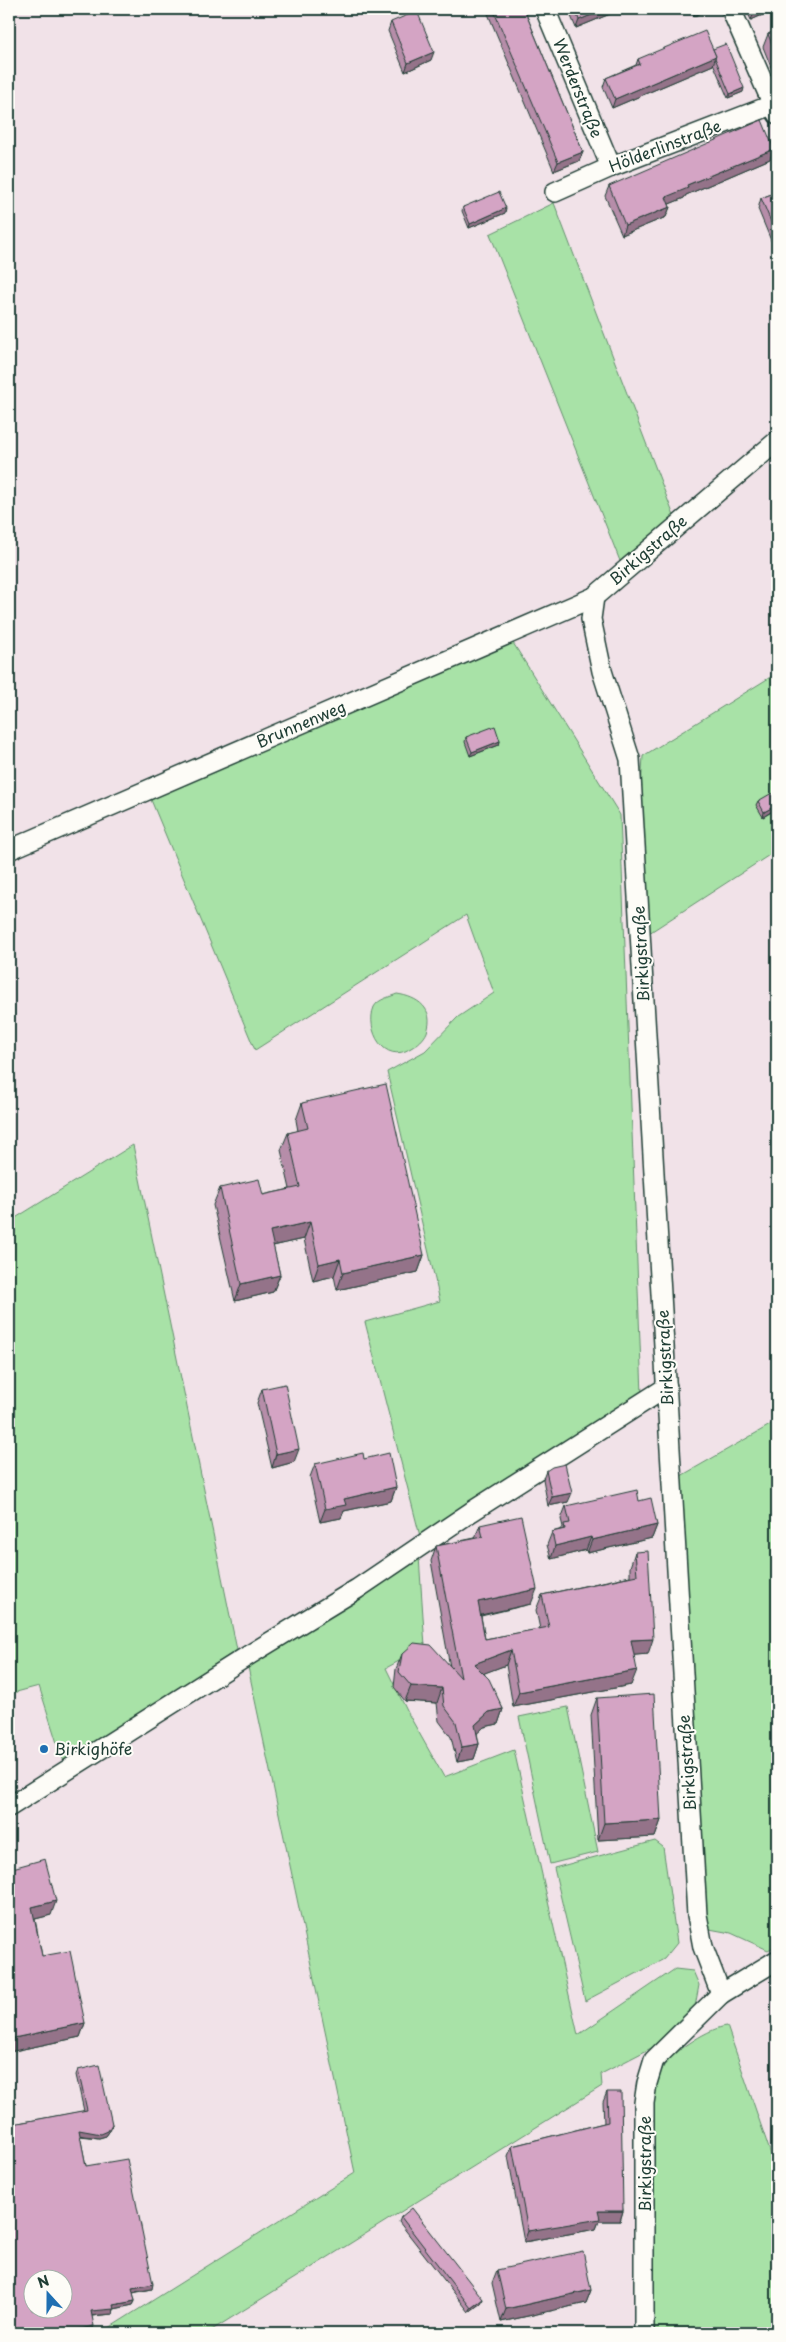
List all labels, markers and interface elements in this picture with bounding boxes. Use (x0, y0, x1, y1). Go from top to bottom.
street label: Werderstraße (548, 34, 610, 141)
street label: Hölderlinstraße (605, 113, 724, 178)
street label: Birkigstraße (603, 509, 692, 590)
street label: Brunnenweg (252, 693, 349, 753)
street label: Birkigstraße (625, 905, 655, 1003)
street label: Birkigstraße (649, 1309, 679, 1407)
street label: Birkigstraße (671, 1714, 701, 1812)
place label: Birkighöfe (54, 1736, 132, 1760)
marker: Birkighöfe (38, 1743, 50, 1755)
street label: Birkigstraße (632, 2116, 656, 2212)
north arrow (22, 2270, 72, 2320)
text: N (34, 2270, 52, 2293)

